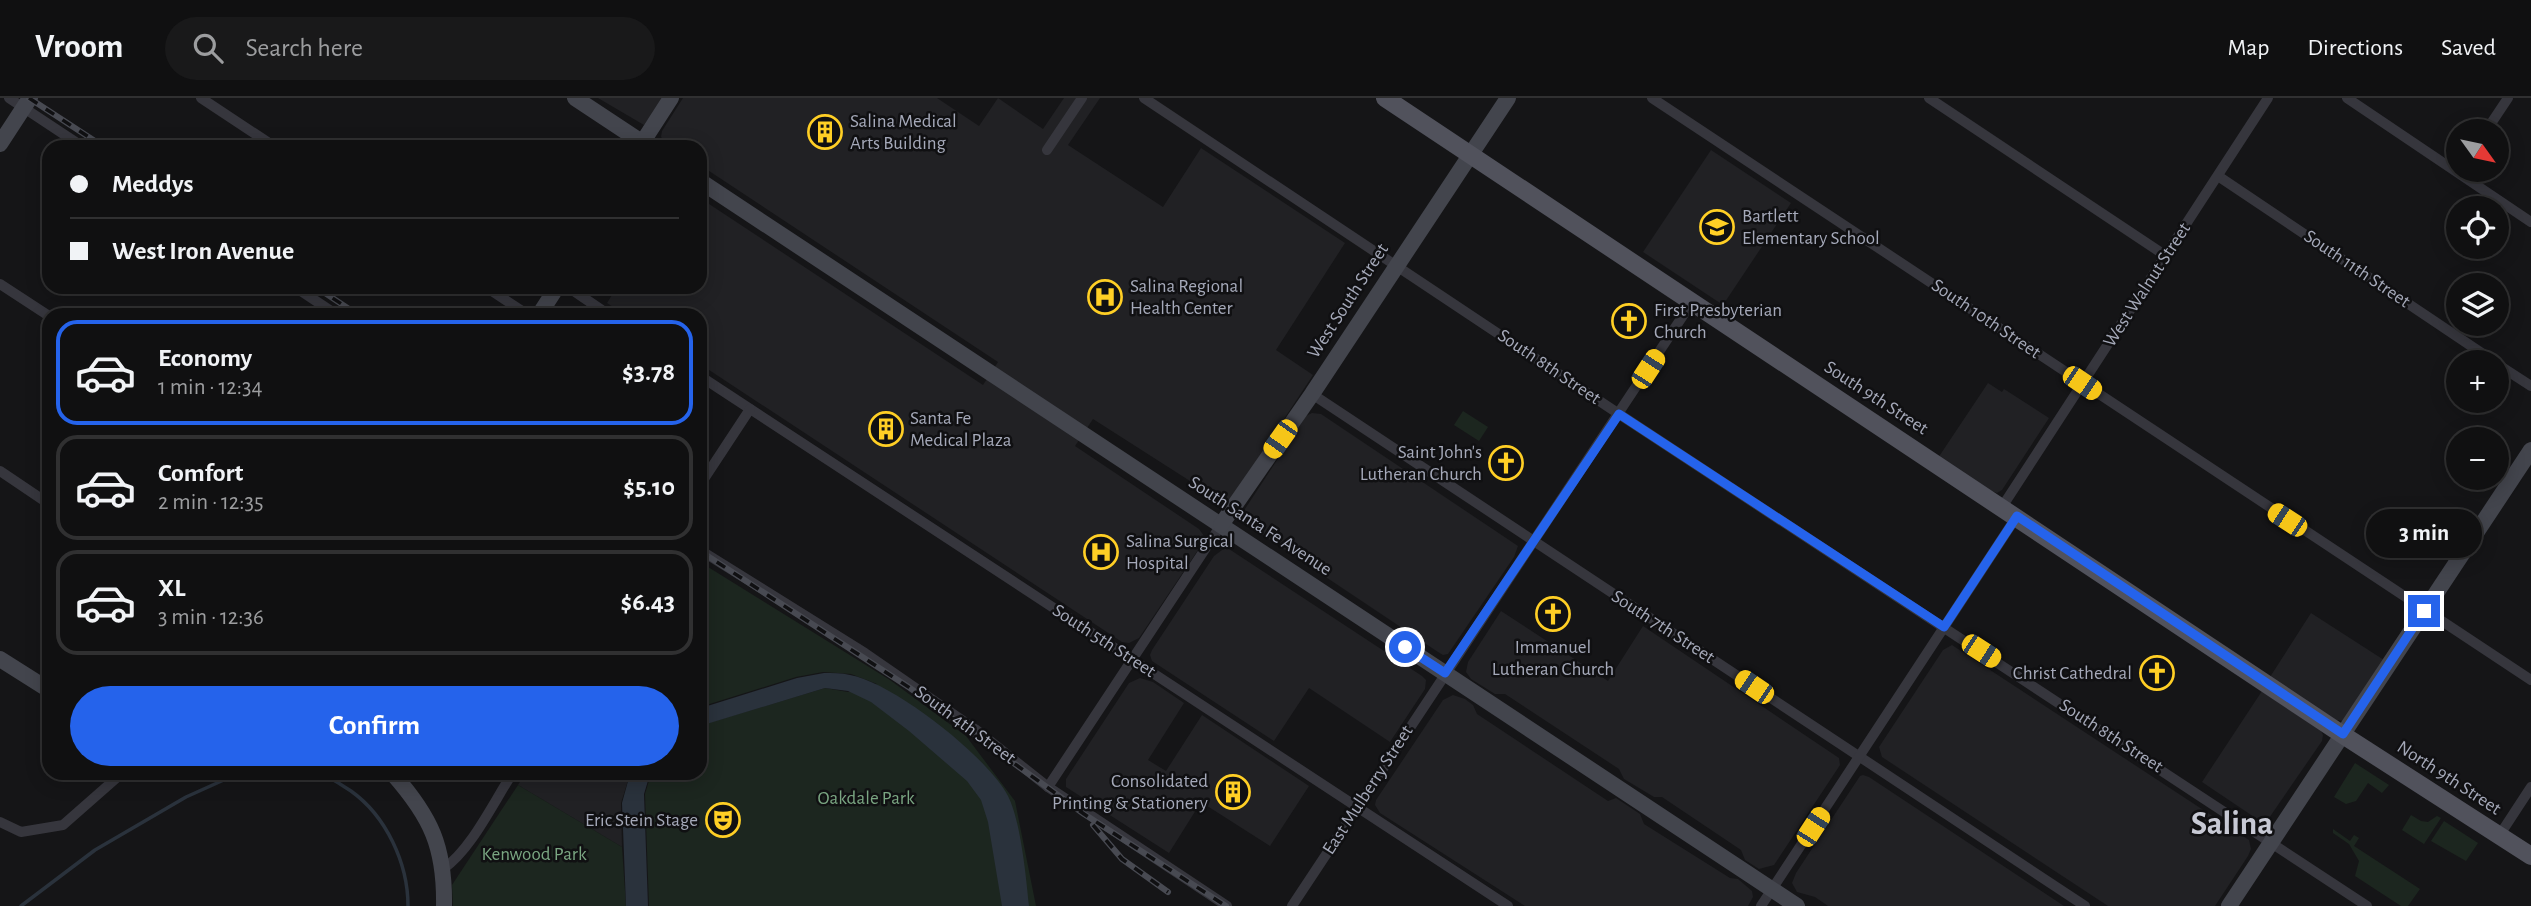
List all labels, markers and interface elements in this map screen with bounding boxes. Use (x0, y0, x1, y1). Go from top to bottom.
search box (165, 17, 655, 80)
icon: search (189, 29, 227, 67)
text: Vroom (35, 31, 123, 64)
text: Search here (245, 35, 363, 61)
text: Map (2227, 36, 2269, 60)
text: Directions (2307, 36, 2403, 60)
text: Saved (2441, 36, 2496, 60)
place label: Salina Medical Arts Building (850, 112, 957, 153)
building icon: Salina Medical Arts Building (806, 113, 844, 151)
north arrow (2446, 119, 2510, 182)
map controls (2446, 119, 2509, 490)
text: Meddys (112, 171, 194, 197)
button: locate (2446, 196, 2509, 259)
place label: Bartlett Elementary School (1742, 207, 1880, 248)
school or university icon: Bartlett Elementary School (1698, 208, 1736, 246)
street label: West Walnut Street (2100, 219, 2194, 351)
street label: South 11th Street (2300, 227, 2414, 311)
text: West Iron Avenue (112, 238, 294, 264)
street label: West South Street (1304, 240, 1392, 362)
button: layers (2446, 273, 2509, 336)
street label: South 10th Street (1928, 276, 2044, 362)
place label: Salina Regional Health Center (1130, 277, 1243, 318)
hospital icon: Salina Regional Health Center (1086, 278, 1124, 316)
place label: First Presbyterian Church (1654, 301, 1782, 342)
church icon: First Presbyterian Church (1610, 302, 1648, 340)
street label: South 8th Street (1494, 326, 1604, 408)
icon: car (74, 341, 137, 404)
text: Economy (158, 345, 252, 371)
car (1628, 346, 1669, 392)
button: + (2446, 350, 2509, 413)
street label: South 9th Street (1821, 358, 1931, 438)
text: $3.78 (622, 359, 675, 385)
car (2059, 363, 2106, 403)
text: 1 min · 12:34 (158, 376, 263, 399)
place label: Santa Fe Medical Plaza (910, 409, 1012, 450)
building icon: Santa Fe Medical Plaza (867, 410, 905, 448)
car (1260, 416, 1301, 462)
button: − (2446, 427, 2509, 490)
place label: Saint John's Lutheran Church (1360, 443, 1482, 484)
church icon: Saint John's Lutheran Church (1487, 444, 1525, 482)
icon: car (74, 456, 137, 519)
text: Comfort (158, 460, 243, 486)
street label: South Santa Fe Avenue (1185, 473, 1335, 579)
text: $5.10 (623, 474, 675, 500)
text: 2 min · 12:35 (158, 491, 264, 514)
car (2264, 500, 2311, 540)
callout: 3 min (2366, 510, 2482, 559)
text: 3 min (2399, 522, 2449, 545)
place label: Salina Surgical Hospital (1126, 532, 1233, 573)
hospital icon: Salina Surgical Hospital (1082, 533, 1120, 571)
icon: car (74, 571, 137, 634)
text: XL (158, 575, 185, 601)
street label: South 7th Street (1608, 587, 1718, 667)
text: $6.43 (621, 589, 675, 615)
church icon: Immanuel Lutheran Church (1534, 595, 1572, 633)
route end (2408, 595, 2440, 627)
street label: South 5th Street (1049, 601, 1159, 681)
text: 3 min · 12:36 (158, 606, 264, 629)
route start (1389, 631, 1421, 663)
car (1958, 631, 2005, 671)
place label: Immanuel Lutheran Church (1492, 638, 1614, 679)
church icon: Christ Cathedral (2138, 654, 2176, 692)
place label: Christ Cathedral (2013, 664, 2132, 683)
car (1731, 667, 1778, 707)
street label: South 4th Street (911, 682, 1019, 768)
button: Confirm (70, 686, 679, 766)
street label: South 8th Street (2056, 695, 2166, 777)
street label: East Mulberry Street (1319, 722, 1417, 858)
street label: North 9th Street (2394, 737, 2504, 819)
place label: Consolidated Printing & Stationery (1052, 772, 1208, 813)
building icon: Consolidated Printing & Stationery (1214, 773, 1252, 811)
park label: Oakdale Park (817, 789, 915, 808)
theatre icon: Eric Stein Stage (704, 801, 742, 839)
car (1793, 804, 1834, 850)
district label: Salina (2191, 808, 2273, 841)
place label: Eric Stein Stage (585, 811, 698, 830)
park label: Kenwood Park (481, 845, 587, 864)

